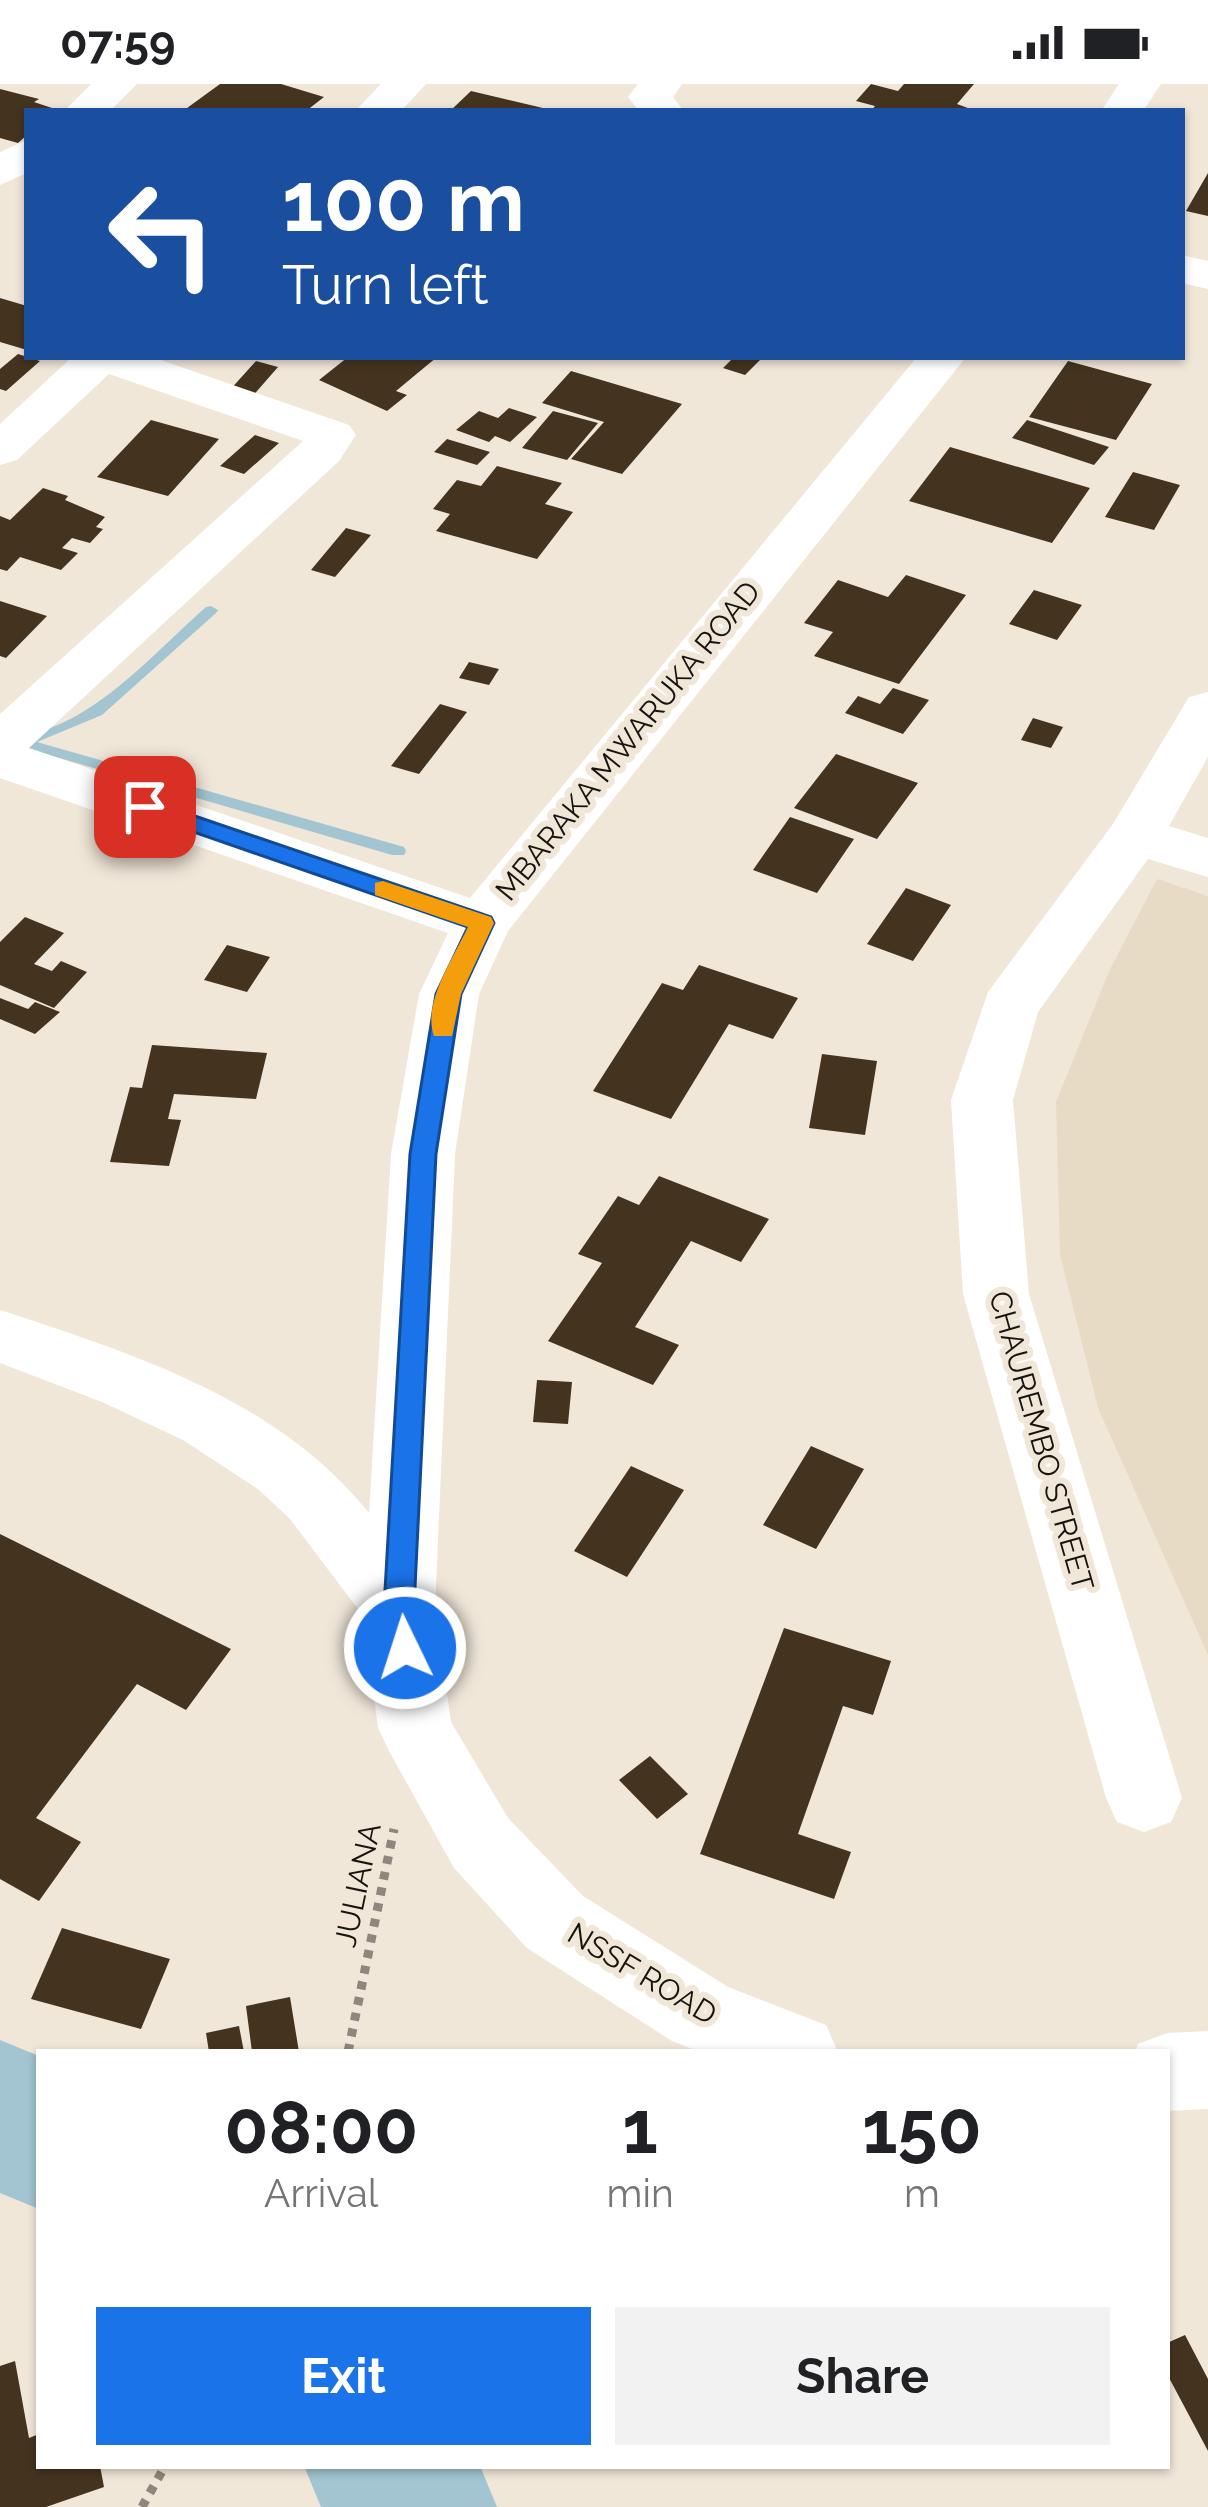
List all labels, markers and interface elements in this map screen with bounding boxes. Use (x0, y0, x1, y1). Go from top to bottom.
text: 07:59 (60, 16, 175, 69)
text: 100 m (282, 152, 525, 251)
icon: left (84, 156, 240, 312)
text: Turn left (282, 253, 489, 317)
street label: MBARAKA MWARUKA ROAD (488, 574, 767, 907)
pin (94, 756, 196, 858)
icon: arrive (112, 774, 178, 840)
street label: CHAUREMBO STREET (982, 1287, 1101, 1595)
position arrow (342, 1585, 468, 1711)
street label: JULIANA (327, 1820, 388, 1950)
street label: NSSF ROAD (562, 1915, 723, 2032)
text: 08:00 (224, 2085, 418, 2170)
text: 1 (622, 2085, 658, 2170)
text: 150 (862, 2085, 982, 2170)
text: Arrival (264, 2170, 378, 2216)
text: min (607, 2170, 674, 2216)
text: m (904, 2170, 940, 2216)
button: Exit (96, 2307, 591, 2445)
button: Share (615, 2307, 1110, 2445)

